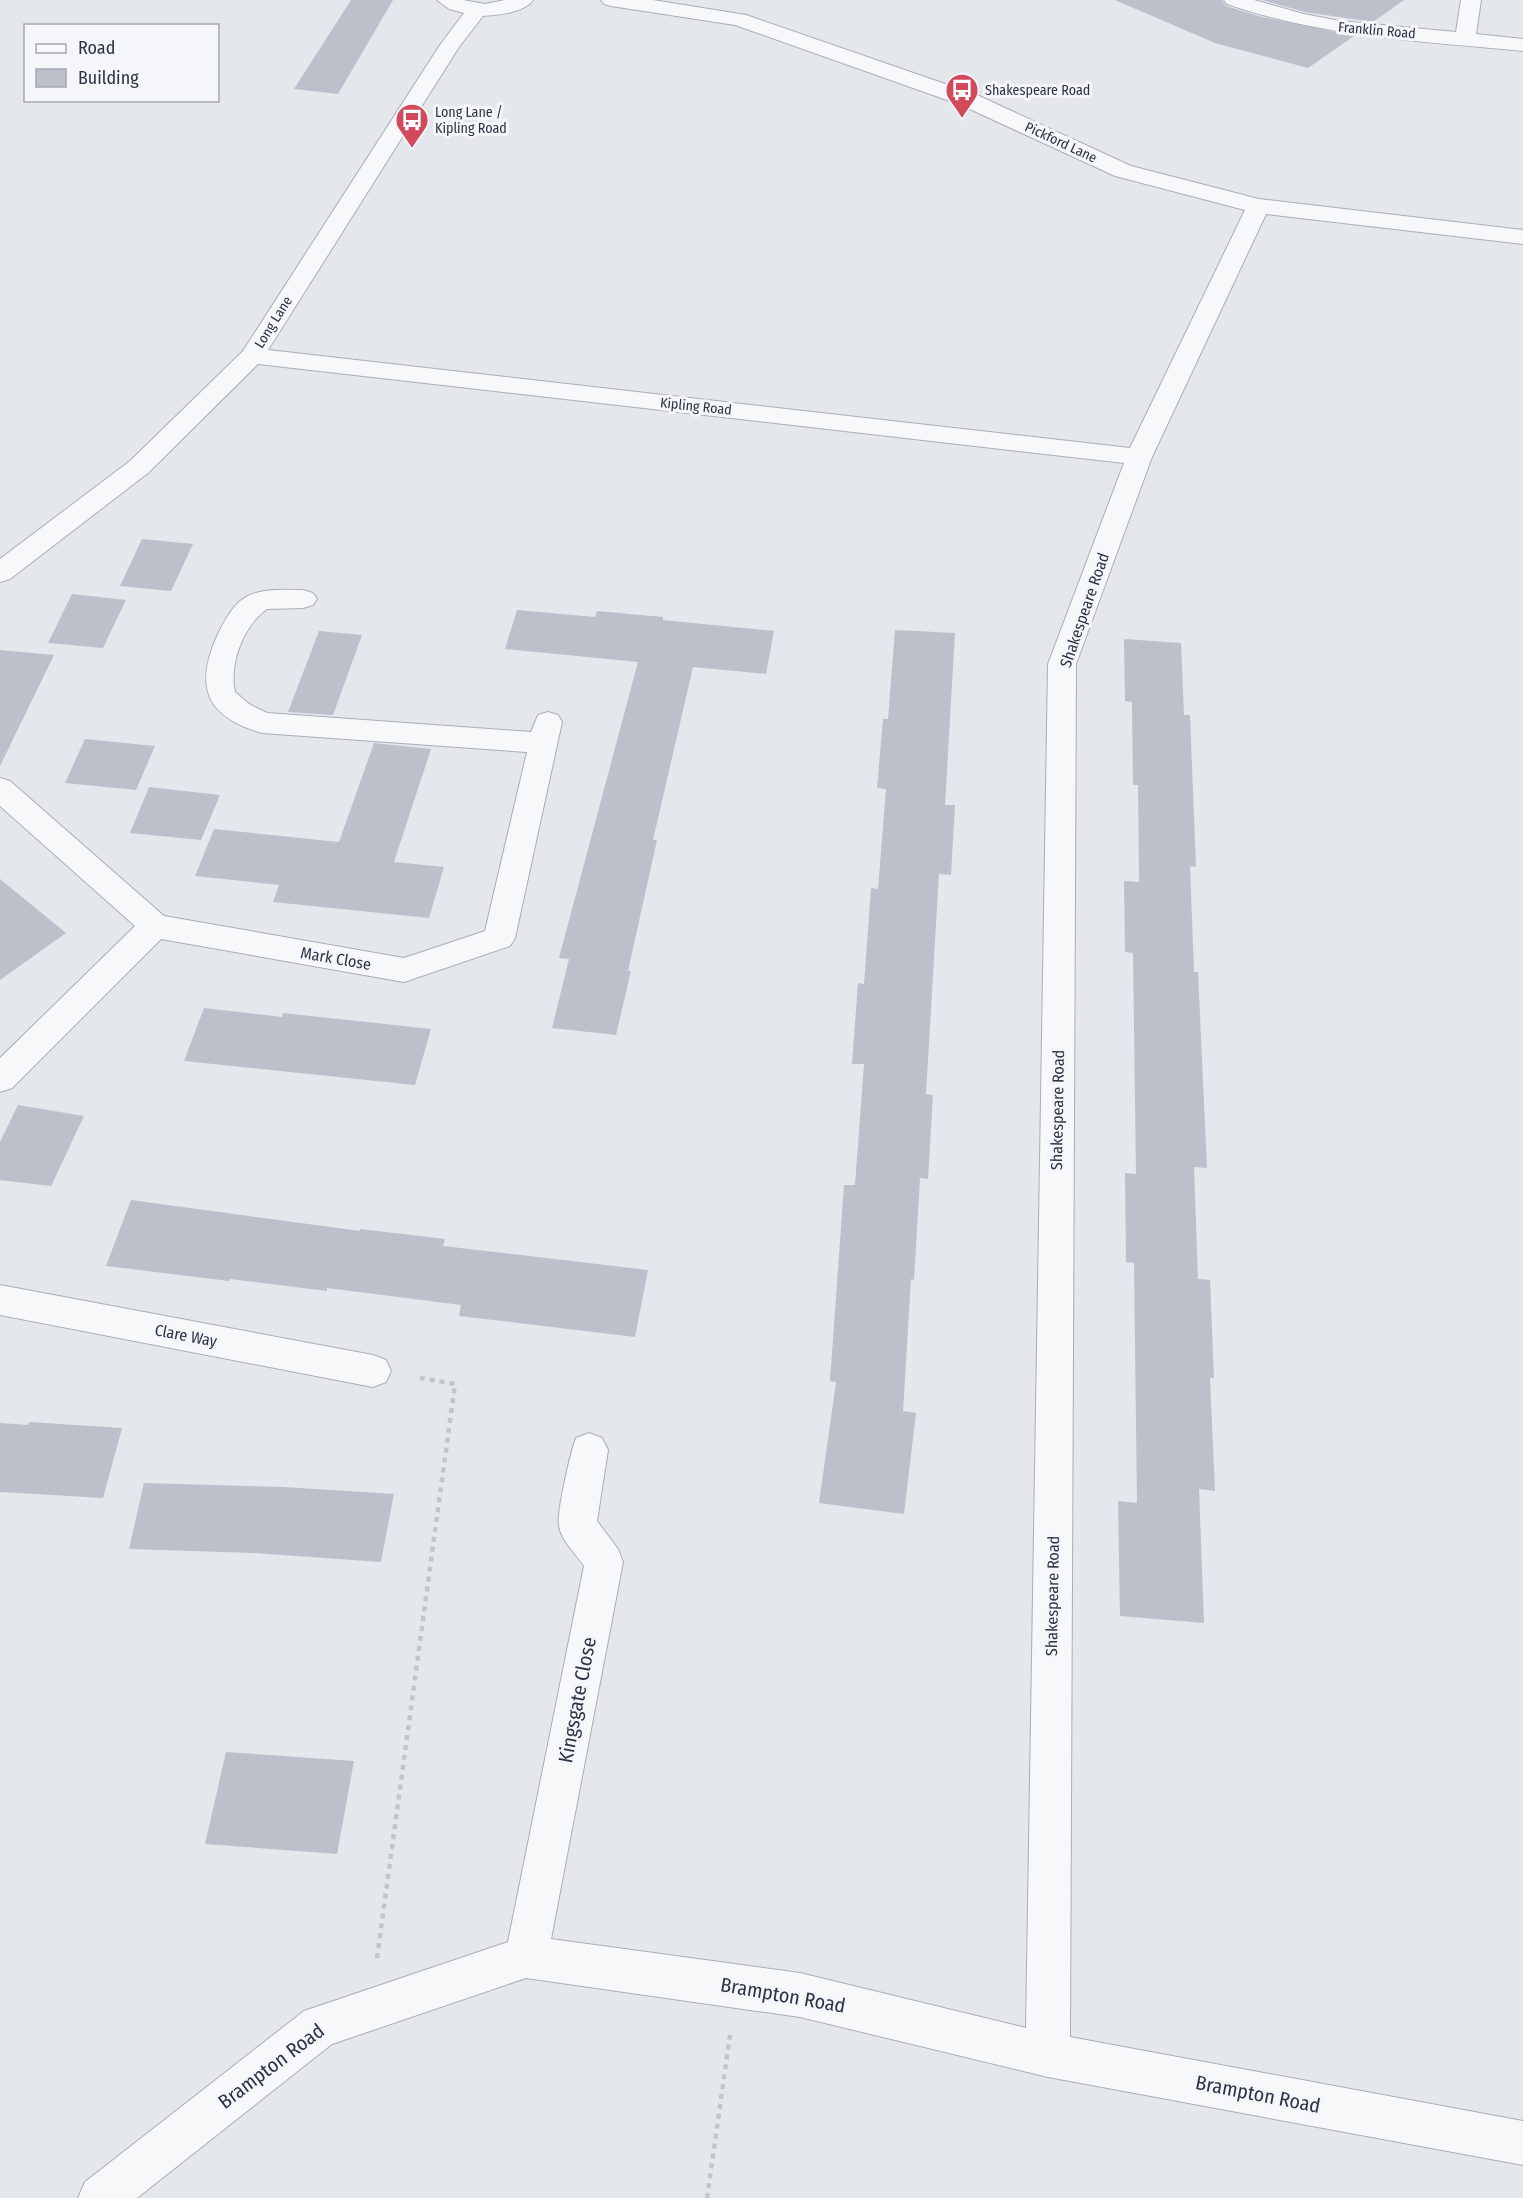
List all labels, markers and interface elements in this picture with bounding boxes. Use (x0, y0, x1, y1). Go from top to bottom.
street label: Franklin Road (1337, 19, 1416, 42)
legend (24, 24, 219, 102)
text: Road (78, 37, 115, 59)
text: Building (78, 67, 139, 89)
bus stop icon: Shakespeare Road (944, 72, 980, 119)
place label: Shakespeare Road (985, 82, 1090, 99)
bus stop icon: Long Lane / Kipling Road (394, 102, 430, 149)
place label: Long Lane / Kipling Road (435, 104, 507, 137)
street label: Pickford Lane (1022, 118, 1100, 167)
street label: Long Lane (251, 293, 296, 351)
street label: Kipling Road (659, 394, 733, 419)
street label: Shakespeare Road (1056, 550, 1113, 670)
street label: Mark Close (299, 943, 373, 974)
street label: Shakespeare Road (1047, 1050, 1068, 1170)
street label: Clare Way (153, 1320, 219, 1351)
street label: Shakespeare Road (1042, 1536, 1063, 1656)
street label: Kingsgate Close (553, 1635, 601, 1765)
street label: Brampton Road (719, 1972, 847, 2018)
street label: Brampton Road (213, 2018, 329, 2114)
street label: Brampton Road (1194, 2070, 1322, 2118)

